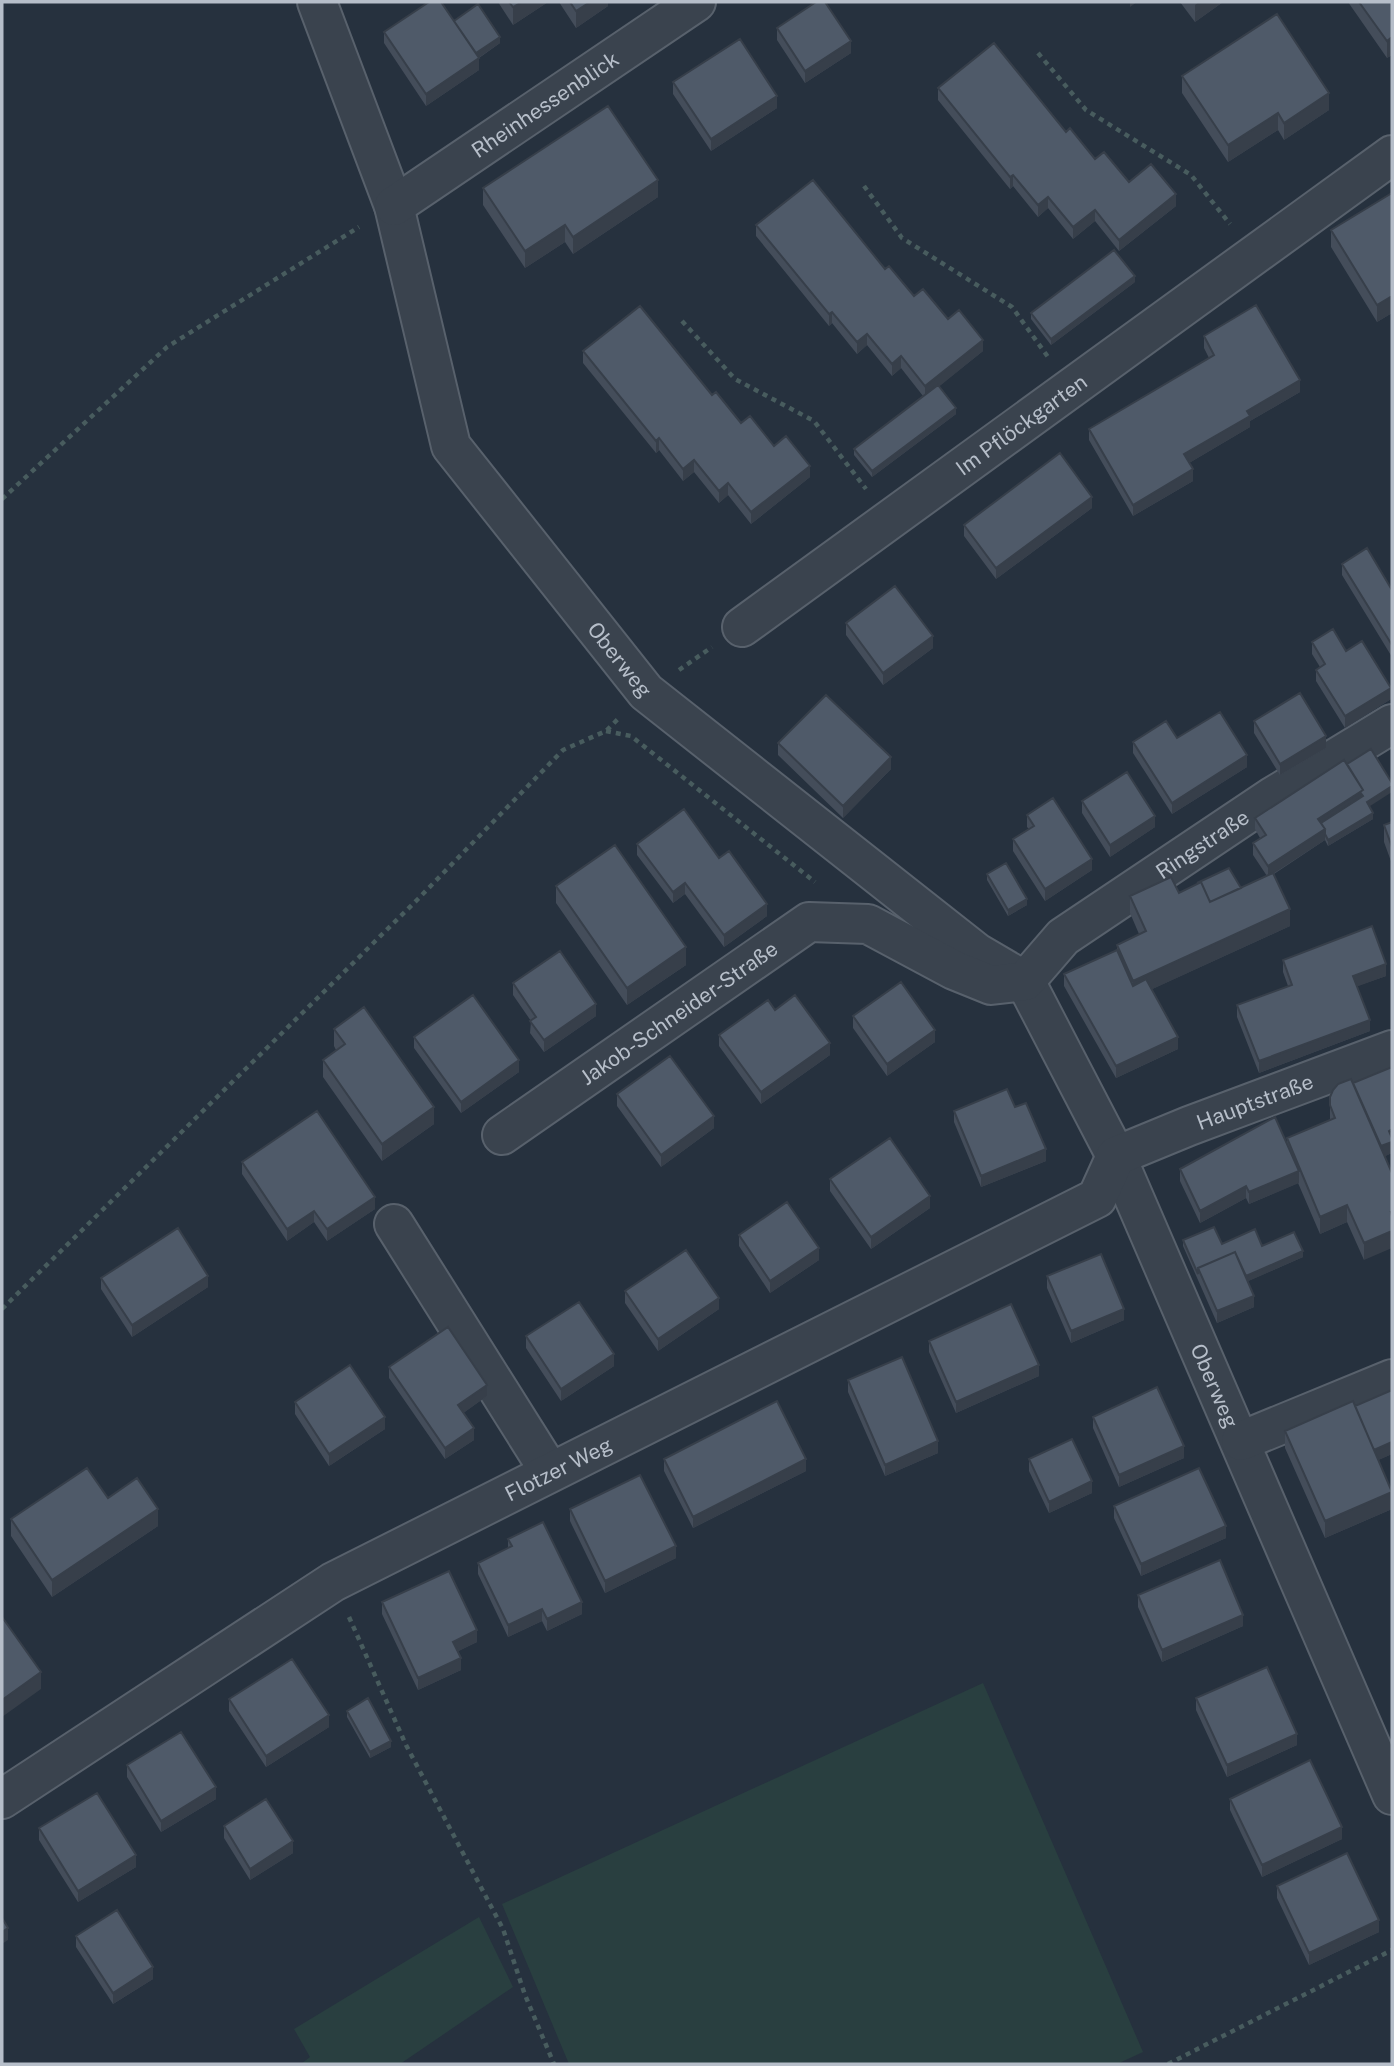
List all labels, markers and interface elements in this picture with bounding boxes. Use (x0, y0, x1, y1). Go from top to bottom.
street label: Rheinhessenblick (467, 46, 623, 163)
street label: Im Pflöckgarten (951, 368, 1091, 480)
street label: Oberweg (583, 617, 658, 702)
street label: Ringstraße (1151, 804, 1253, 884)
street label: Jakob-Schneider-Straße (575, 935, 782, 1090)
street label: Hauptstraße (1193, 1068, 1316, 1135)
street label: Oberweg (1186, 1340, 1244, 1431)
street label: Flotzer Weg (501, 1431, 616, 1506)

